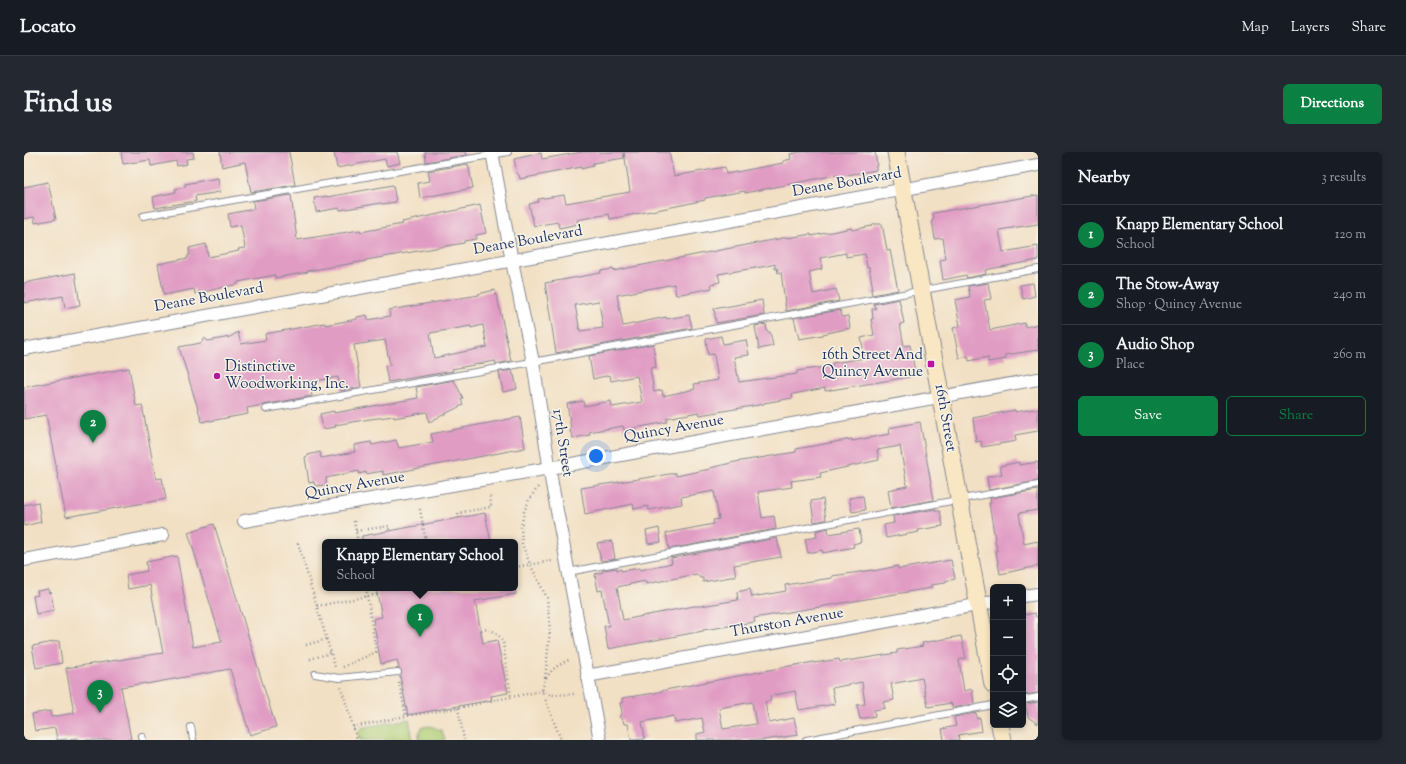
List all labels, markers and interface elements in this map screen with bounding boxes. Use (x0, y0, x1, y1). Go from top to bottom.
text: Locato (20, 14, 76, 41)
text: Map (1242, 18, 1269, 38)
text: Layers (1291, 18, 1329, 38)
text: Share (1351, 18, 1386, 38)
text: Find us (24, 84, 112, 124)
button: Directions (1283, 84, 1382, 124)
street label: Deane Boulevard (791, 163, 904, 203)
text: Nearby (1078, 166, 1130, 190)
text: 3 results (1321, 169, 1366, 187)
text: Knapp Elementary School (1116, 215, 1283, 236)
street label: Deane Boulevard (472, 221, 585, 261)
text: 1 (1089, 226, 1093, 244)
text: 120 m (1335, 226, 1366, 244)
text: School (1116, 236, 1155, 254)
text: The Stow-Away (1116, 275, 1219, 296)
street label: Deane Boulevard (153, 278, 266, 318)
text: 2 (1088, 286, 1094, 304)
text: 240 m (1333, 286, 1366, 304)
text: Shop · Quincy Avenue (1116, 296, 1242, 314)
text: Audio Shop (1116, 335, 1194, 356)
place label: 16th Street And Quincy Avenue (822, 345, 924, 383)
text: 3 (1088, 346, 1094, 364)
text: 260 m (1333, 346, 1366, 364)
text: Place (1116, 356, 1145, 374)
place label: Distinctive Woodworking, Inc. (225, 357, 349, 395)
marker: 16th Street And Quincy Avenue (926, 359, 936, 369)
marker: Distinctive Woodworking, Inc. (212, 371, 222, 381)
street label: 16th Street (929, 383, 961, 453)
button: Save (1078, 396, 1218, 436)
button: Share (1226, 396, 1366, 436)
street label: 17th Street (546, 408, 578, 478)
pin: 2 (80, 410, 106, 443)
street label: Quincy Avenue (622, 410, 726, 448)
your location (586, 446, 606, 466)
street label: Quincy Avenue (303, 467, 407, 505)
popup (322, 539, 518, 591)
text: Knapp Elementary School (336, 546, 504, 567)
text: School (336, 567, 375, 585)
map controls (990, 584, 1026, 728)
button: + (990, 584, 1026, 620)
street label: Thurston Avenue (729, 603, 845, 643)
pin: 1 (407, 604, 433, 637)
button: − (990, 620, 1026, 656)
button: locate (990, 656, 1026, 692)
pin: 3 (87, 680, 113, 713)
button: layers (990, 692, 1026, 728)

